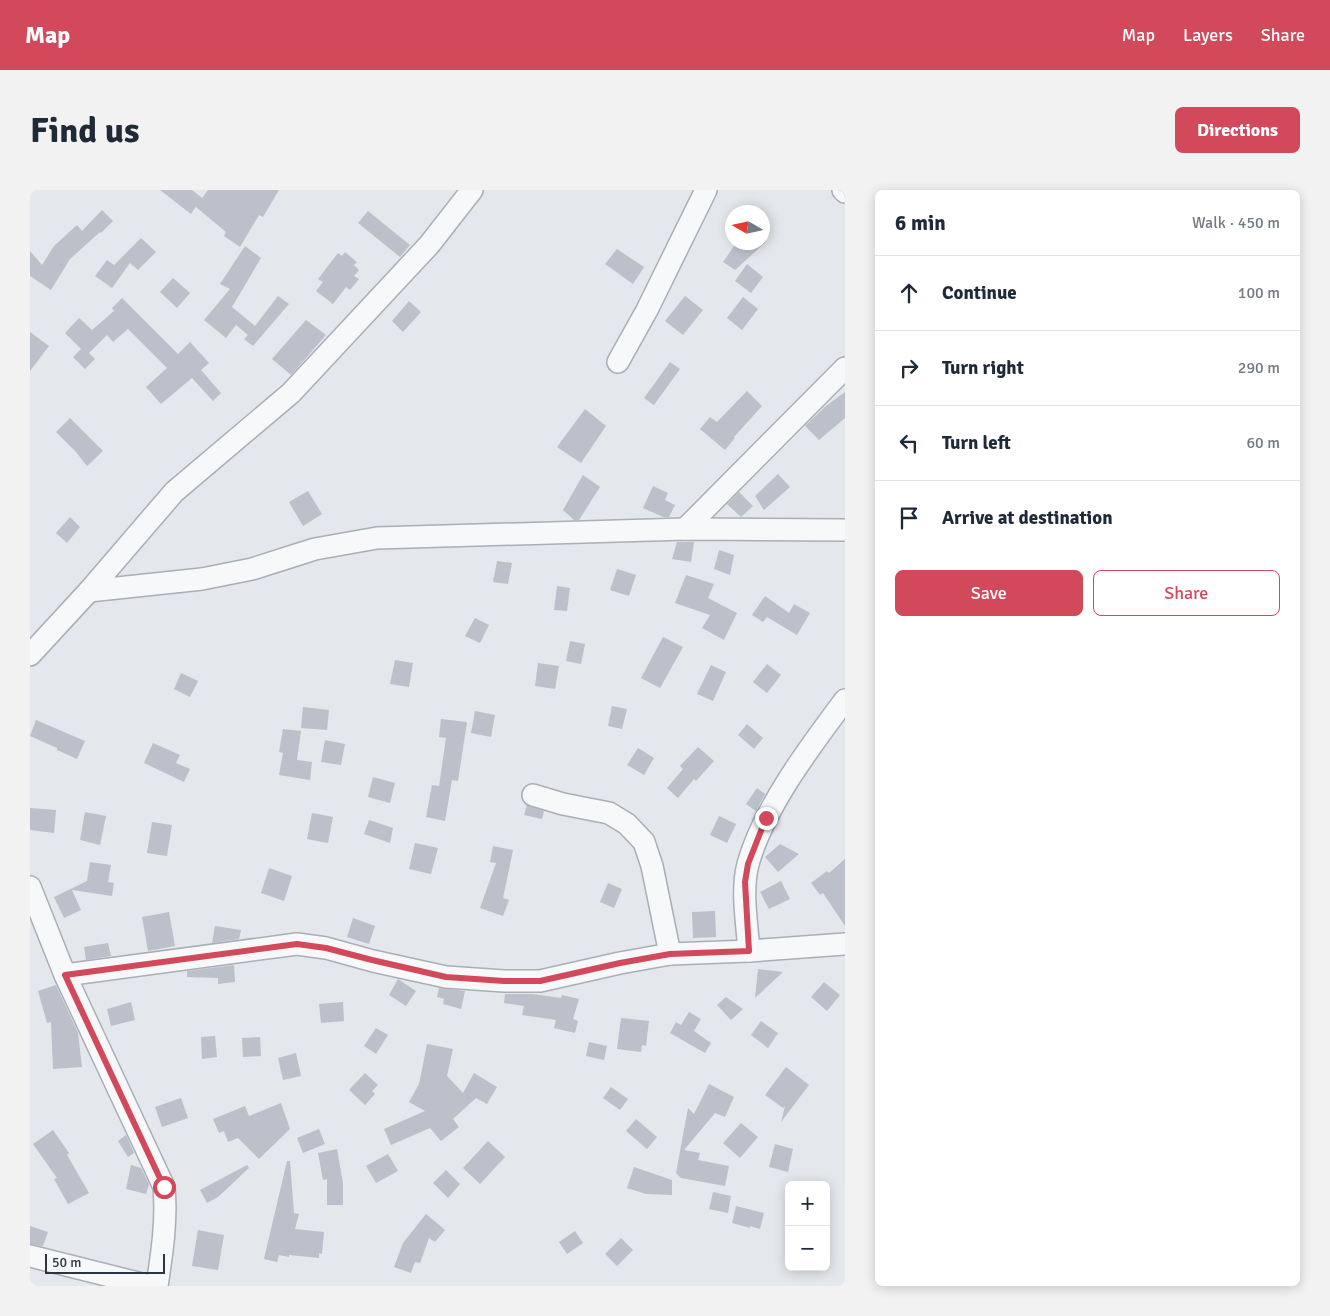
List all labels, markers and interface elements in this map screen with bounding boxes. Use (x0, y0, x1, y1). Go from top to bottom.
text: Map (25, 20, 70, 50)
text: Map (1122, 24, 1155, 46)
text: Layers (1183, 24, 1233, 46)
text: Share (1261, 24, 1305, 46)
button: Directions (1175, 107, 1300, 153)
text: Find us (30, 109, 140, 152)
north arrow (725, 205, 770, 250)
text: 6 min (895, 210, 946, 236)
text: Walk · 450 m (1192, 213, 1280, 233)
icon: ahead (895, 279, 923, 307)
text: Continue (942, 281, 1017, 305)
text: 100 m (1238, 283, 1280, 303)
icon: right (895, 354, 923, 382)
text: Turn right (942, 356, 1024, 380)
text: 290 m (1238, 358, 1280, 378)
icon: left (895, 429, 923, 457)
text: Turn left (942, 431, 1011, 455)
text: 60 m (1246, 433, 1280, 453)
icon: arrive (895, 504, 923, 532)
text: Arrive at destination (942, 506, 1113, 530)
button: Save (895, 570, 1083, 616)
button: Share (1093, 570, 1280, 616)
route end (755, 807, 778, 830)
route start (153, 1176, 176, 1199)
map controls (785, 1181, 830, 1271)
button: + (785, 1181, 830, 1226)
button: − (785, 1226, 830, 1271)
scale bar (45, 1251, 165, 1274)
text: 50 m (52, 1254, 81, 1271)

